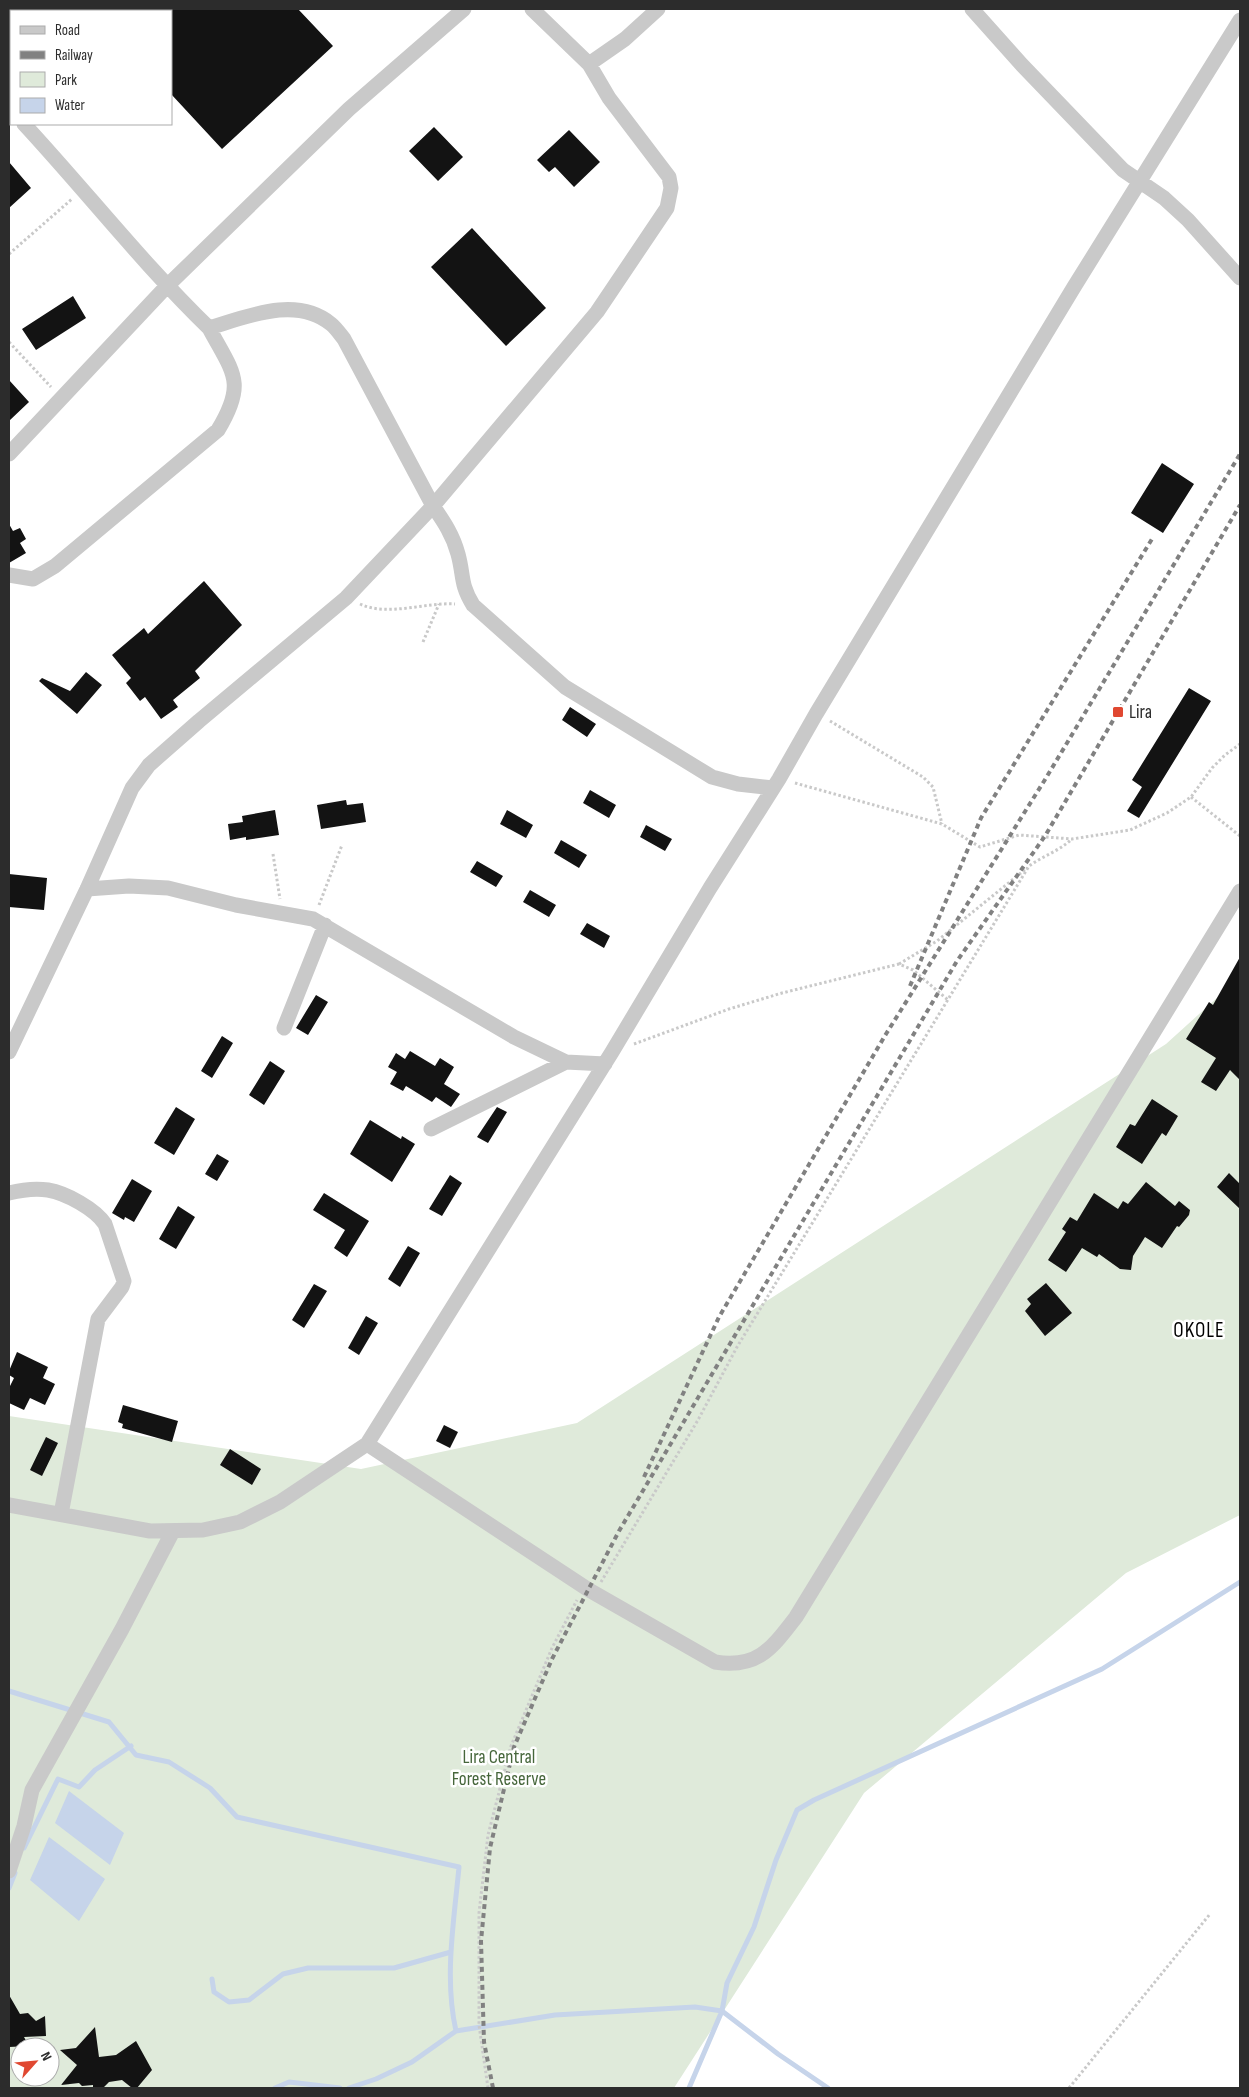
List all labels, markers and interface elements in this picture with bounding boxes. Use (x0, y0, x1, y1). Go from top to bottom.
legend (10, 10, 172, 125)
text: Road (55, 21, 80, 40)
text: Railway (55, 46, 93, 65)
text: Park (55, 71, 77, 90)
text: Water (55, 96, 86, 115)
place label: Lira (1129, 701, 1152, 724)
marker: Lira (1111, 705, 1125, 719)
district label: OKOLE (1173, 1318, 1225, 1343)
park label: Lira Central Forest Reserve (452, 1746, 546, 1791)
north arrow (10, 2037, 60, 2087)
text: N (37, 2049, 55, 2064)

